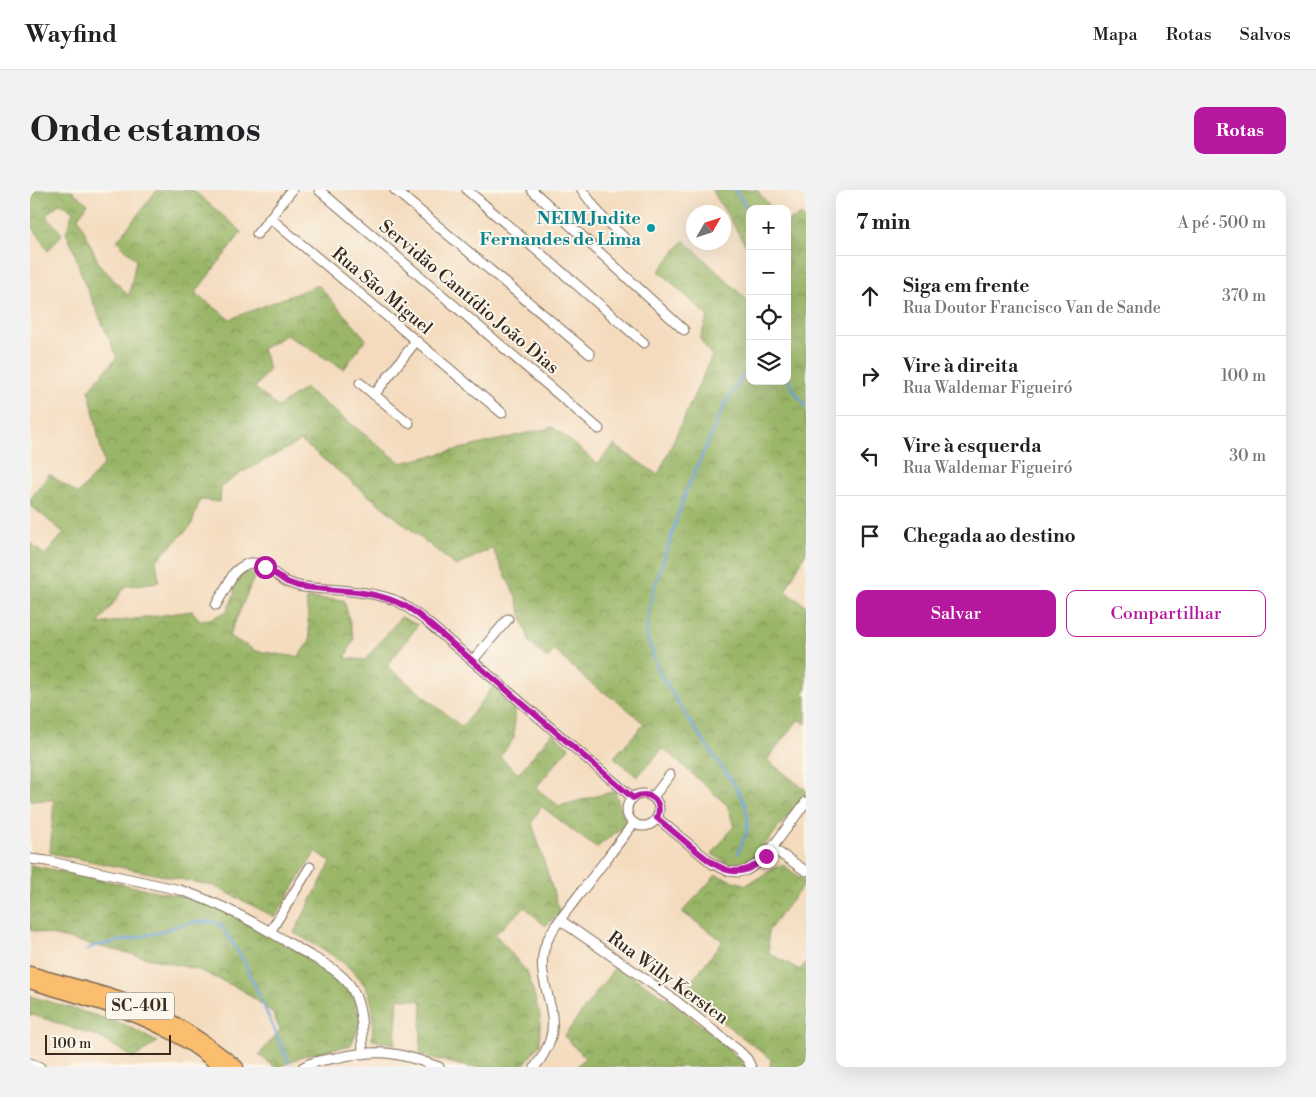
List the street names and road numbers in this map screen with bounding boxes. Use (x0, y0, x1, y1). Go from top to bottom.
street label: Servidão Cantídio João Dias (374, 215, 564, 379)
street label: Rua São Miguel (327, 242, 438, 340)
street label: Rua Willy Kersten (603, 926, 733, 1030)
road number: SC-401 (106, 992, 174, 1019)

